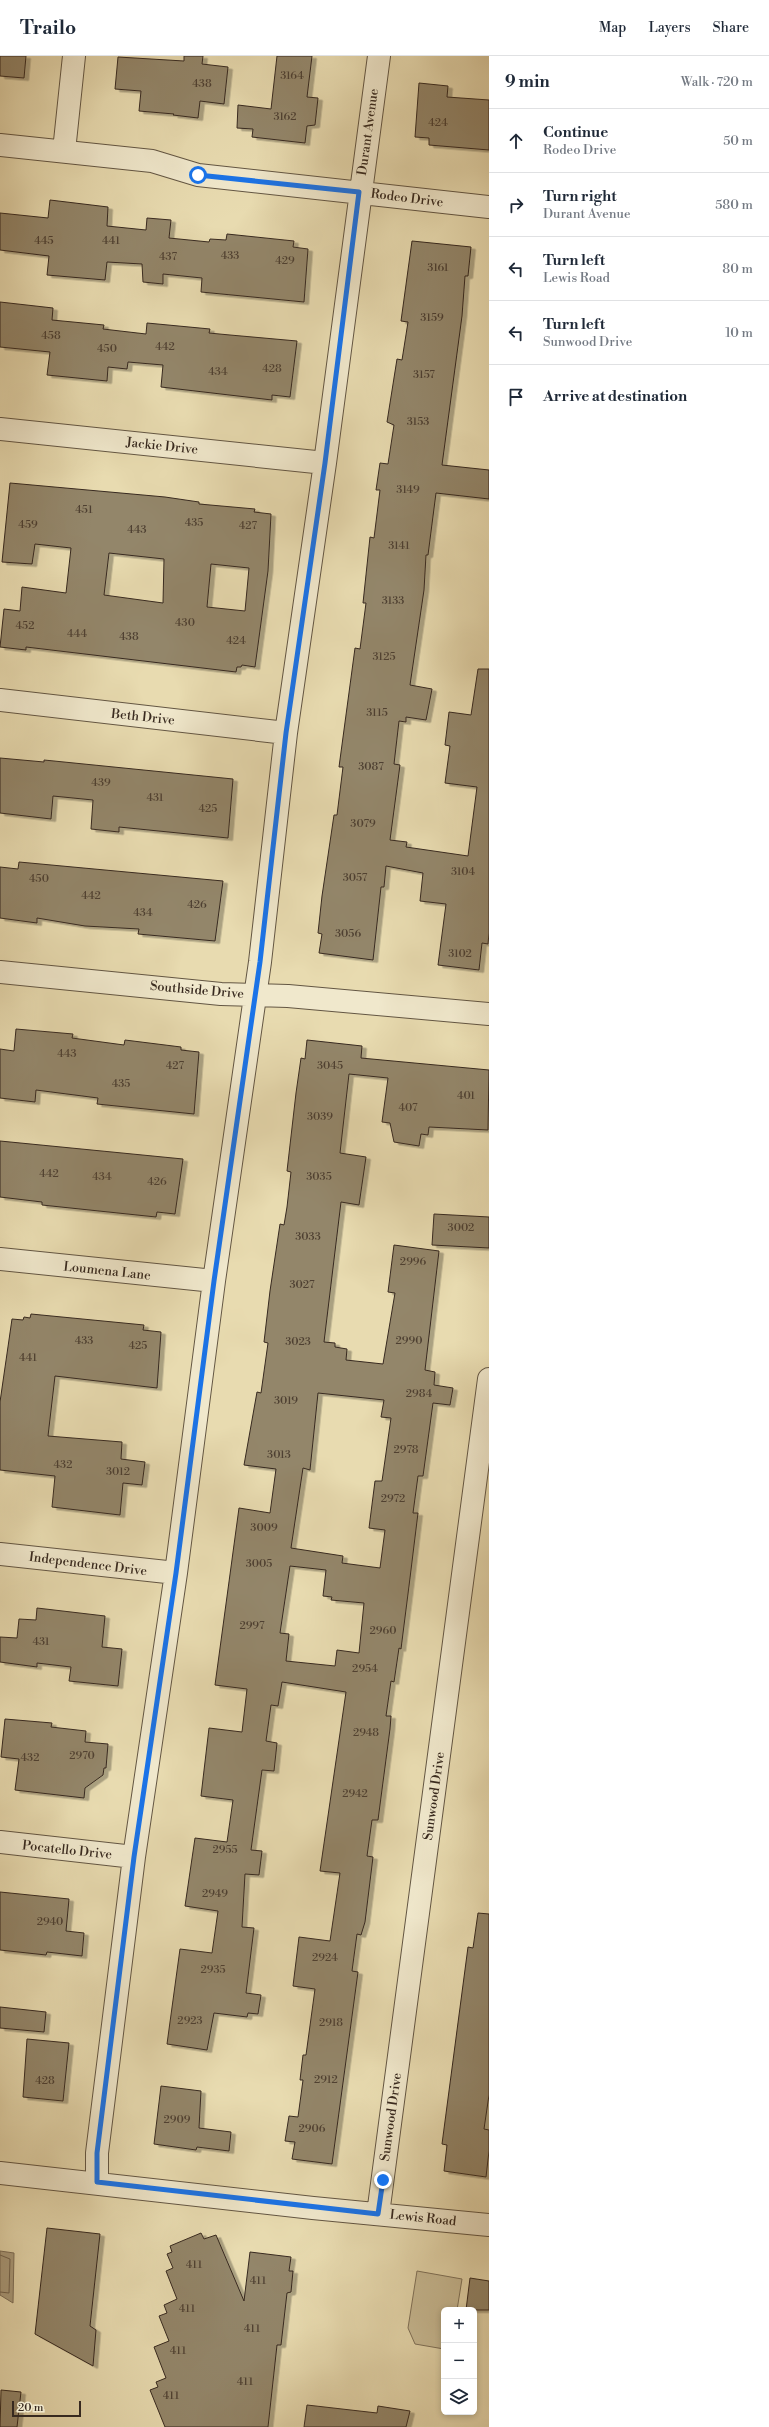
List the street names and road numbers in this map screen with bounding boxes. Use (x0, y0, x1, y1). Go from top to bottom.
street label: Durant Avenue (354, 87, 382, 176)
street label: Rodeo Drive (370, 186, 445, 210)
street label: Jackie Drive (124, 434, 199, 458)
street label: Beth Drive (109, 706, 176, 728)
street label: Southside Drive (149, 978, 245, 1002)
street label: Loumena Lane (63, 1258, 152, 1284)
street label: Independence Drive (28, 1549, 148, 1579)
street label: Sunwood Drive (420, 1750, 448, 1841)
street label: Pocatello Drive (21, 1837, 113, 1863)
street label: Sunwood Drive (377, 2071, 405, 2162)
street label: Lewis Road (389, 2207, 458, 2230)

